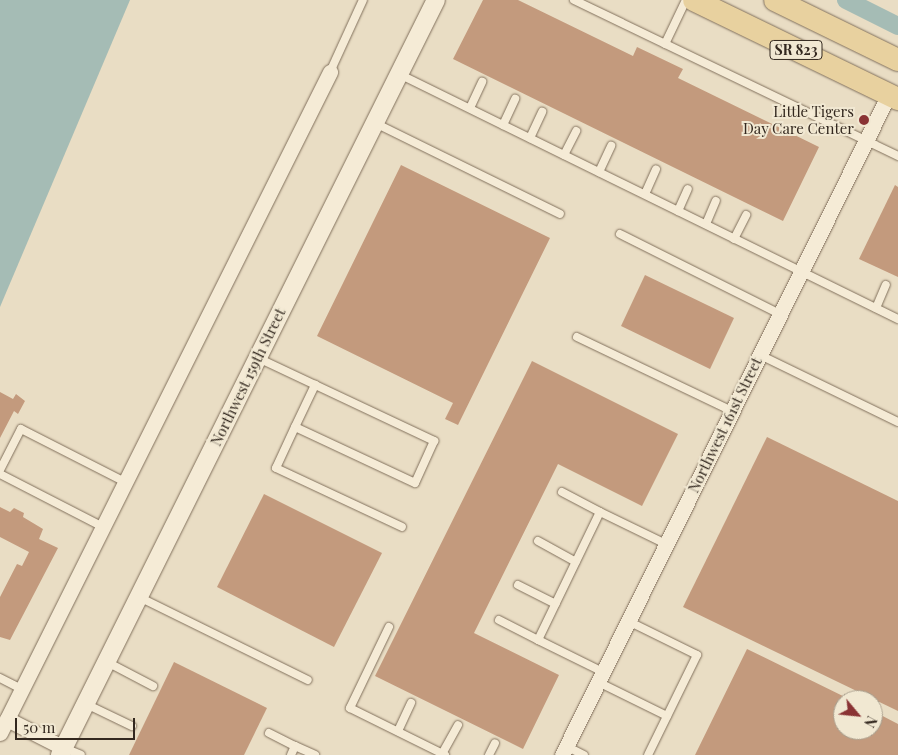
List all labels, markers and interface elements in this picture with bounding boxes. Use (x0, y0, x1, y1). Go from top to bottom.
road number: SR 823 (768, 38, 824, 62)
place label: Little Tigers Day Care Center (743, 102, 854, 137)
marker: Little Tigers Day Care Center (858, 114, 870, 126)
street label: Northwest 159th Street (207, 305, 289, 449)
street label: Northwest 161st Street (684, 354, 766, 496)
north arrow (833, 690, 883, 740)
scale bar (18, 708, 138, 740)
text: N (860, 713, 882, 731)
text: 50 m (23, 717, 55, 737)

